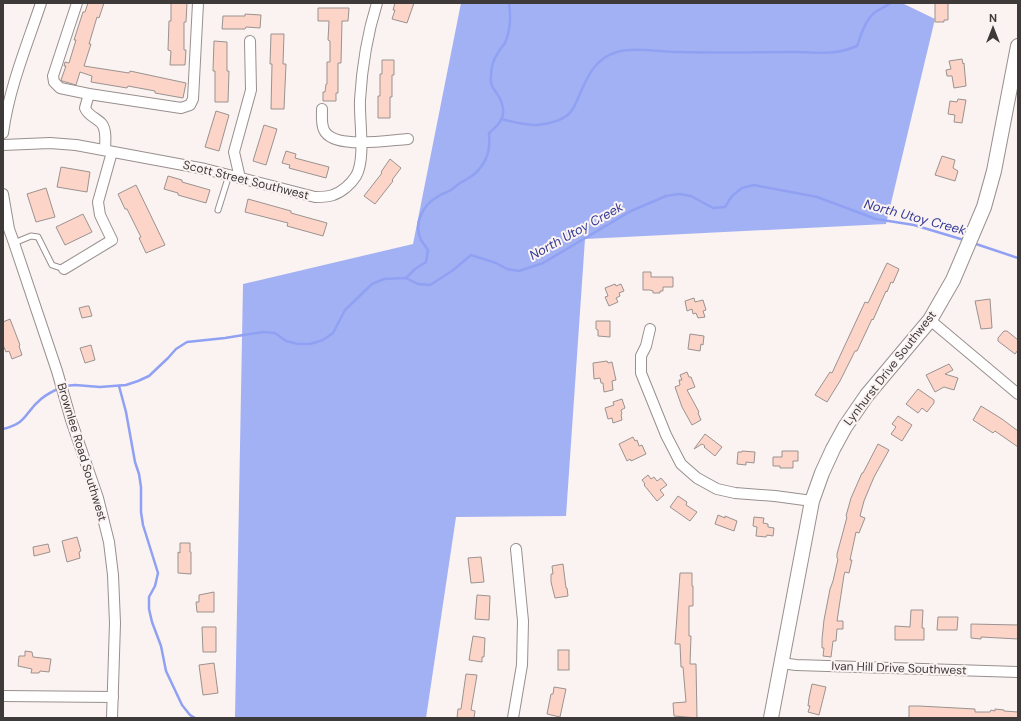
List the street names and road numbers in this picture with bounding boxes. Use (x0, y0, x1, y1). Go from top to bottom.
street label: Scott Street Southwest (181, 157, 311, 203)
street label: Lynhurst Drive Southwest (840, 307, 940, 429)
street label: Brownlee Road Southwest (53, 381, 111, 523)
street label: Ivan Hill Drive Southwest (831, 658, 967, 678)

